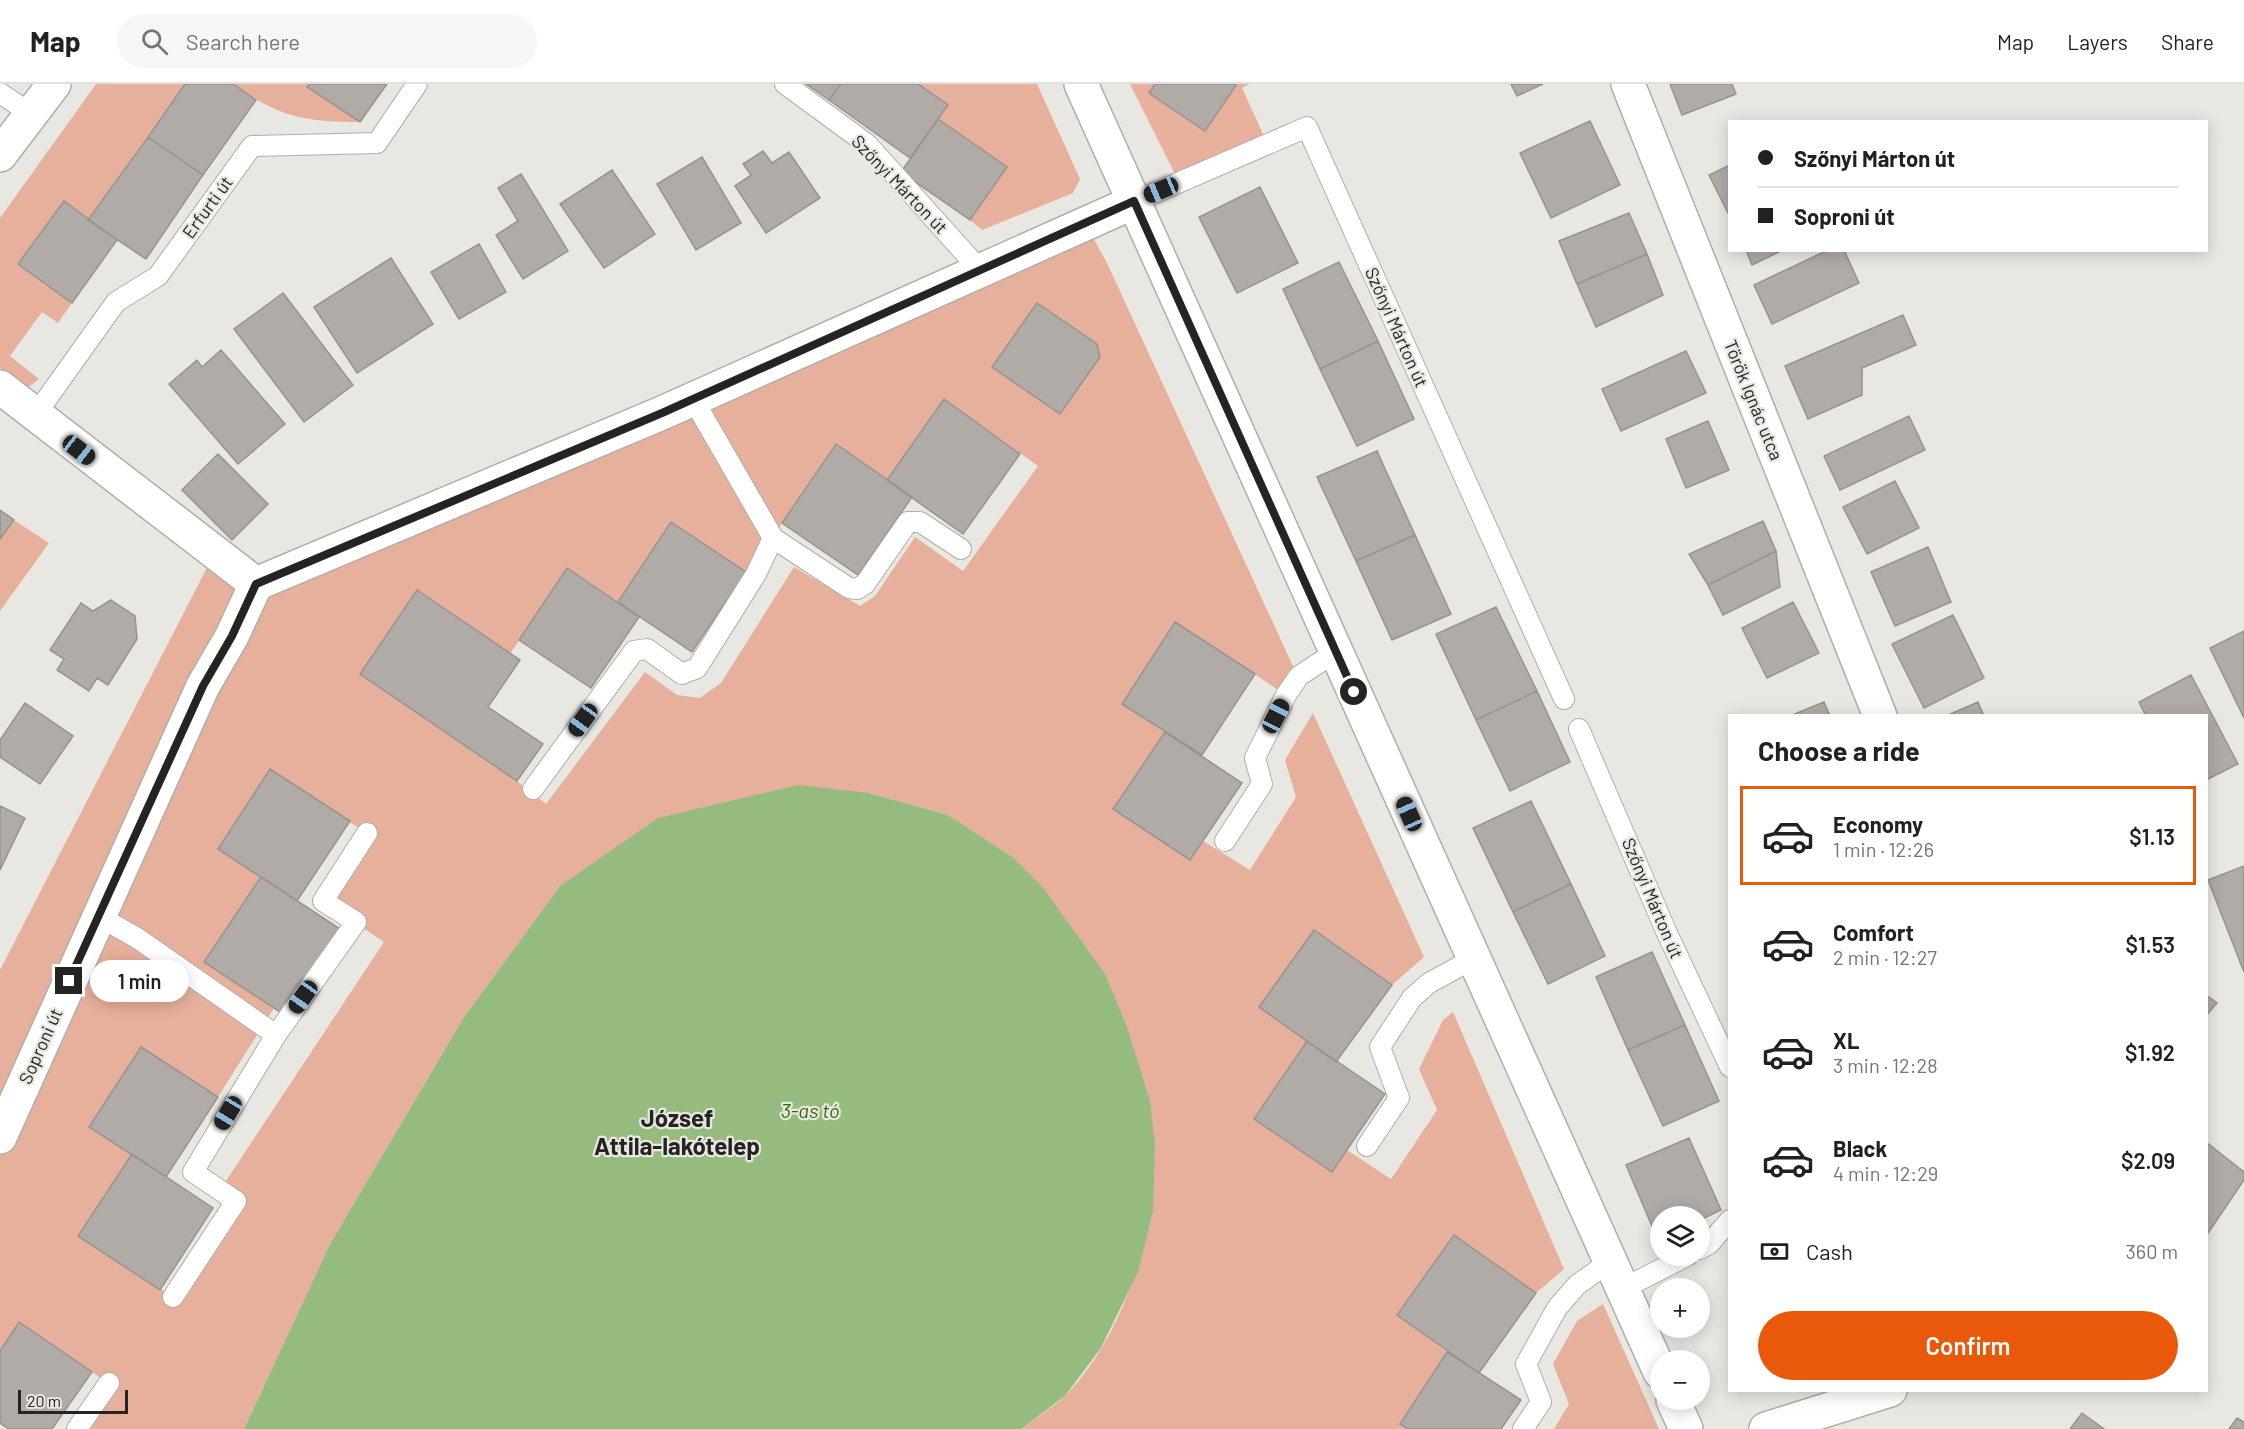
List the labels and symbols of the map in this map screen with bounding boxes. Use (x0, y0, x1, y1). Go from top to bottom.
street label: Szőnyi Márton út (847, 130, 953, 238)
street label: Erfurti út (177, 172, 237, 242)
car (1141, 175, 1181, 205)
street label: Szőnyi Márton út (1361, 264, 1433, 390)
street label: Török Ignác utca (1720, 337, 1788, 463)
car (59, 432, 99, 468)
route start (1340, 678, 1367, 705)
car (1260, 696, 1292, 736)
car (565, 700, 601, 740)
car (1393, 794, 1425, 834)
street label: Szőnyi Márton út (1618, 834, 1688, 962)
callout: 1 min (90, 960, 189, 1002)
route end (55, 967, 82, 994)
car (285, 977, 321, 1017)
street label: Soproni út (14, 1005, 66, 1087)
car (211, 1093, 245, 1133)
water label: 3-as tó (781, 1098, 839, 1122)
district label: József Attila-lakótelep (594, 1103, 760, 1160)
scale bar (18, 1387, 128, 1414)

